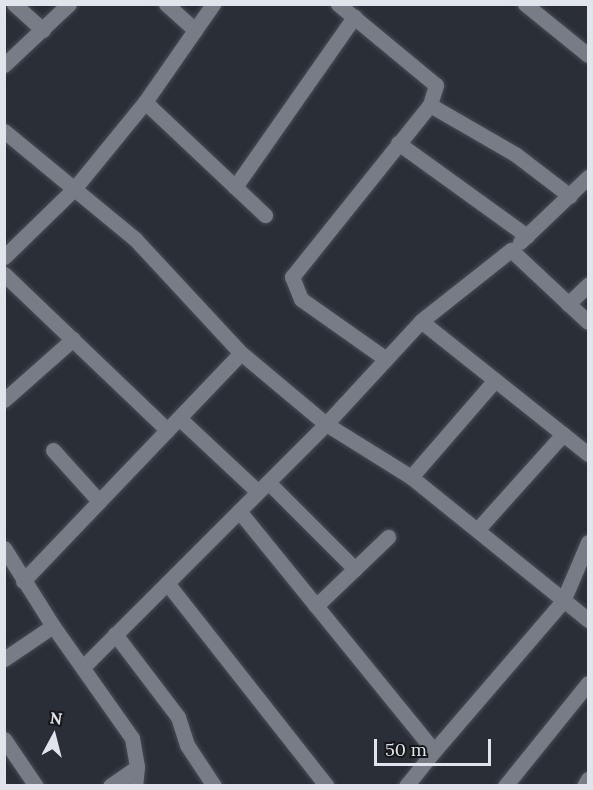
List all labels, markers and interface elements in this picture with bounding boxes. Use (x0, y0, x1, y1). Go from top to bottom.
north arrow (24, 706, 84, 766)
text: N (49, 707, 64, 729)
scale bar (377, 727, 494, 765)
text: 50 m (385, 738, 427, 761)

